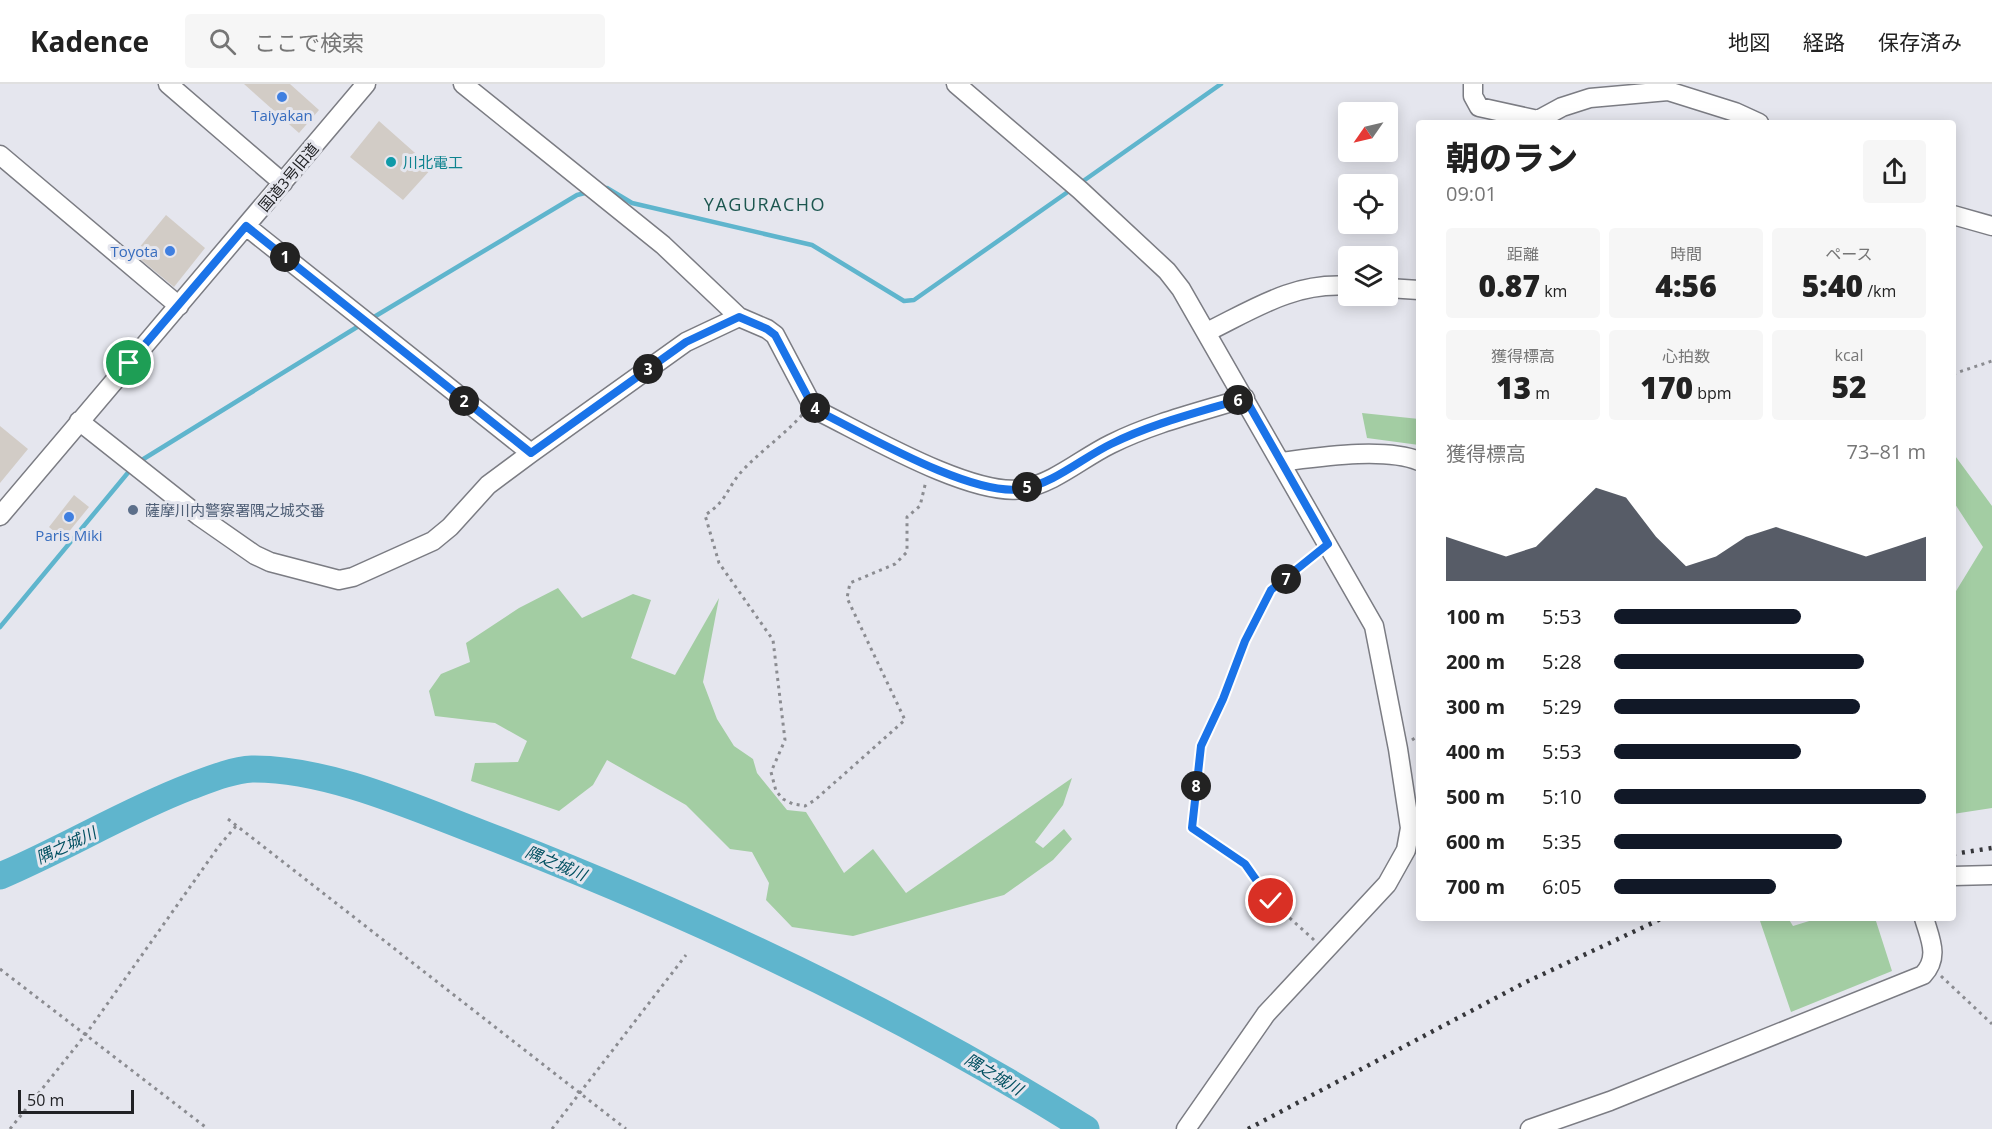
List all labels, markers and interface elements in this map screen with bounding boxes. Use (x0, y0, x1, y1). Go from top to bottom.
search box (185, 14, 605, 68)
text: Kadence (30, 22, 149, 60)
icon: search (206, 25, 239, 58)
text: ここで検索 (254, 27, 364, 57)
text: 地図 (1728, 28, 1770, 56)
text: 経路 (1803, 28, 1845, 56)
text: 保存済み (1878, 28, 1962, 56)
marker: Taiyakan (275, 90, 289, 104)
north arrow (1338, 102, 1398, 162)
map controls (1338, 102, 1398, 306)
place label: Taiyakan (251, 105, 313, 125)
text: 朝のラン (1446, 135, 1578, 180)
street label: 国道3号旧道 (253, 139, 323, 215)
button: share (1863, 140, 1926, 203)
place label: 川北電工 (403, 152, 463, 172)
marker: 川北電工 (384, 155, 398, 169)
button: locate (1338, 174, 1398, 234)
text: 09:01 (1446, 180, 1497, 207)
district label: YAGURACHO (704, 192, 826, 216)
place label: Toyota (110, 241, 158, 261)
pin: 1 (270, 242, 300, 272)
text: 距離 (1507, 243, 1539, 265)
text: 時間 (1670, 243, 1702, 265)
text: ペース (1825, 243, 1873, 265)
marker: Toyota (163, 244, 177, 258)
text: 1 (280, 246, 290, 268)
button: layers (1338, 246, 1398, 306)
text: 0.87 (1479, 265, 1540, 306)
text: 4:56 (1655, 265, 1717, 306)
text: 5:40 (1802, 265, 1863, 306)
text: km (1540, 280, 1567, 302)
text: /km (1863, 280, 1896, 302)
pin (103, 337, 154, 388)
text: kcal (1835, 344, 1864, 366)
text: 獲得標高 (1491, 345, 1555, 367)
text: 心拍数 (1662, 345, 1710, 367)
icon: arrive (112, 346, 145, 379)
pin: 3 (633, 354, 663, 384)
text: 3 (643, 358, 653, 380)
text: 52 (1831, 366, 1867, 407)
text: 13 (1496, 367, 1531, 408)
text: 170 (1640, 367, 1693, 408)
text: m (1531, 382, 1550, 404)
text: bpm (1693, 382, 1732, 404)
pin: 6 (1223, 385, 1253, 415)
pin: 2 (449, 386, 479, 416)
text: 6 (1233, 389, 1243, 411)
text: 2 (459, 390, 469, 412)
pin: 4 (800, 393, 830, 423)
text: 4 (810, 397, 820, 419)
text: 73–81 m (1847, 438, 1926, 465)
text: 獲得標高 (1446, 440, 1526, 467)
pin: 5 (1012, 472, 1042, 502)
text: 5 (1022, 476, 1032, 498)
place label: 薩摩川内警察署隅之城交番 (145, 500, 325, 520)
marker: 薩摩川内警察署隅之城交番 (126, 503, 140, 517)
marker: Paris Miki (62, 510, 76, 524)
place label: Paris Miki (35, 525, 103, 545)
pin: 7 (1271, 564, 1301, 594)
text: 7 (1281, 568, 1291, 590)
text: 100 m (1446, 603, 1505, 630)
text: 5:53 (1542, 603, 1582, 630)
text: 200 m (1446, 648, 1505, 675)
text: 5:28 (1542, 648, 1582, 675)
text: 300 m (1446, 693, 1505, 720)
text: 5:29 (1542, 693, 1582, 720)
text: 400 m (1446, 738, 1505, 765)
text: 5:53 (1542, 738, 1582, 765)
pin: 8 (1181, 771, 1211, 801)
text: 8 (1191, 775, 1201, 797)
text: 500 m (1446, 783, 1505, 810)
text: 5:10 (1542, 783, 1582, 810)
water label: 隅之城川 (32, 821, 101, 868)
text: 600 m (1446, 828, 1505, 855)
text: 5:35 (1542, 828, 1582, 855)
water label: 隅之城川 (522, 840, 592, 886)
text: 700 m (1446, 873, 1505, 900)
text: 6:05 (1542, 873, 1582, 900)
pin (1245, 875, 1296, 926)
icon: check (1254, 884, 1287, 917)
water label: 隅之城川 (961, 1048, 1029, 1101)
scale bar (18, 1087, 134, 1114)
text: 50 m (27, 1089, 64, 1111)

